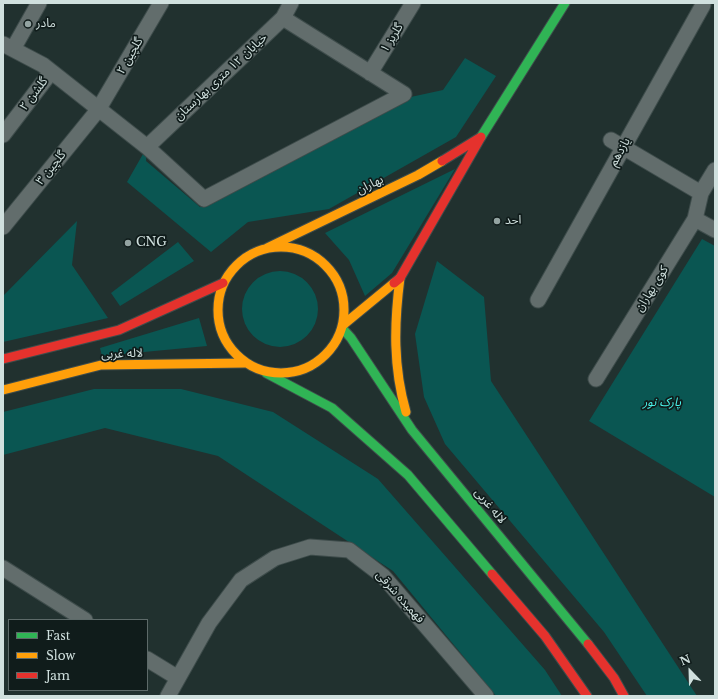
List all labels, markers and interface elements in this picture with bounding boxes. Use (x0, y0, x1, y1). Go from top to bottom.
place label: مادر (36, 17, 56, 31)
marker: مادر (23, 19, 33, 29)
street label: گلریز ۱ (378, 21, 406, 55)
street label: خیابان ۱۲ متری بهارستان (172, 30, 270, 124)
street label: گلچین ۲ (114, 35, 146, 77)
street label: گلشن ۲ (17, 75, 51, 113)
street label: یازدهم (606, 135, 634, 169)
street label: گلچین ۳ (33, 148, 69, 188)
street label: بهاران (354, 172, 386, 198)
place label: احد (505, 214, 521, 228)
marker: احد (492, 216, 502, 226)
place label: CNG (136, 236, 167, 250)
marker: CNG (123, 238, 133, 248)
street label: کوی بهاران (632, 263, 672, 315)
street label: لاله غربی (101, 346, 143, 362)
park label: پارک نور (643, 396, 681, 410)
street label: لاله غربی (471, 485, 509, 527)
street label: فهمیده شرقی (373, 568, 427, 626)
legend (8, 619, 148, 691)
text: Fast (46, 628, 70, 643)
text: Slow (46, 648, 75, 663)
north arrow (670, 651, 710, 691)
text: N (678, 651, 693, 668)
text: Jam (46, 668, 70, 683)

